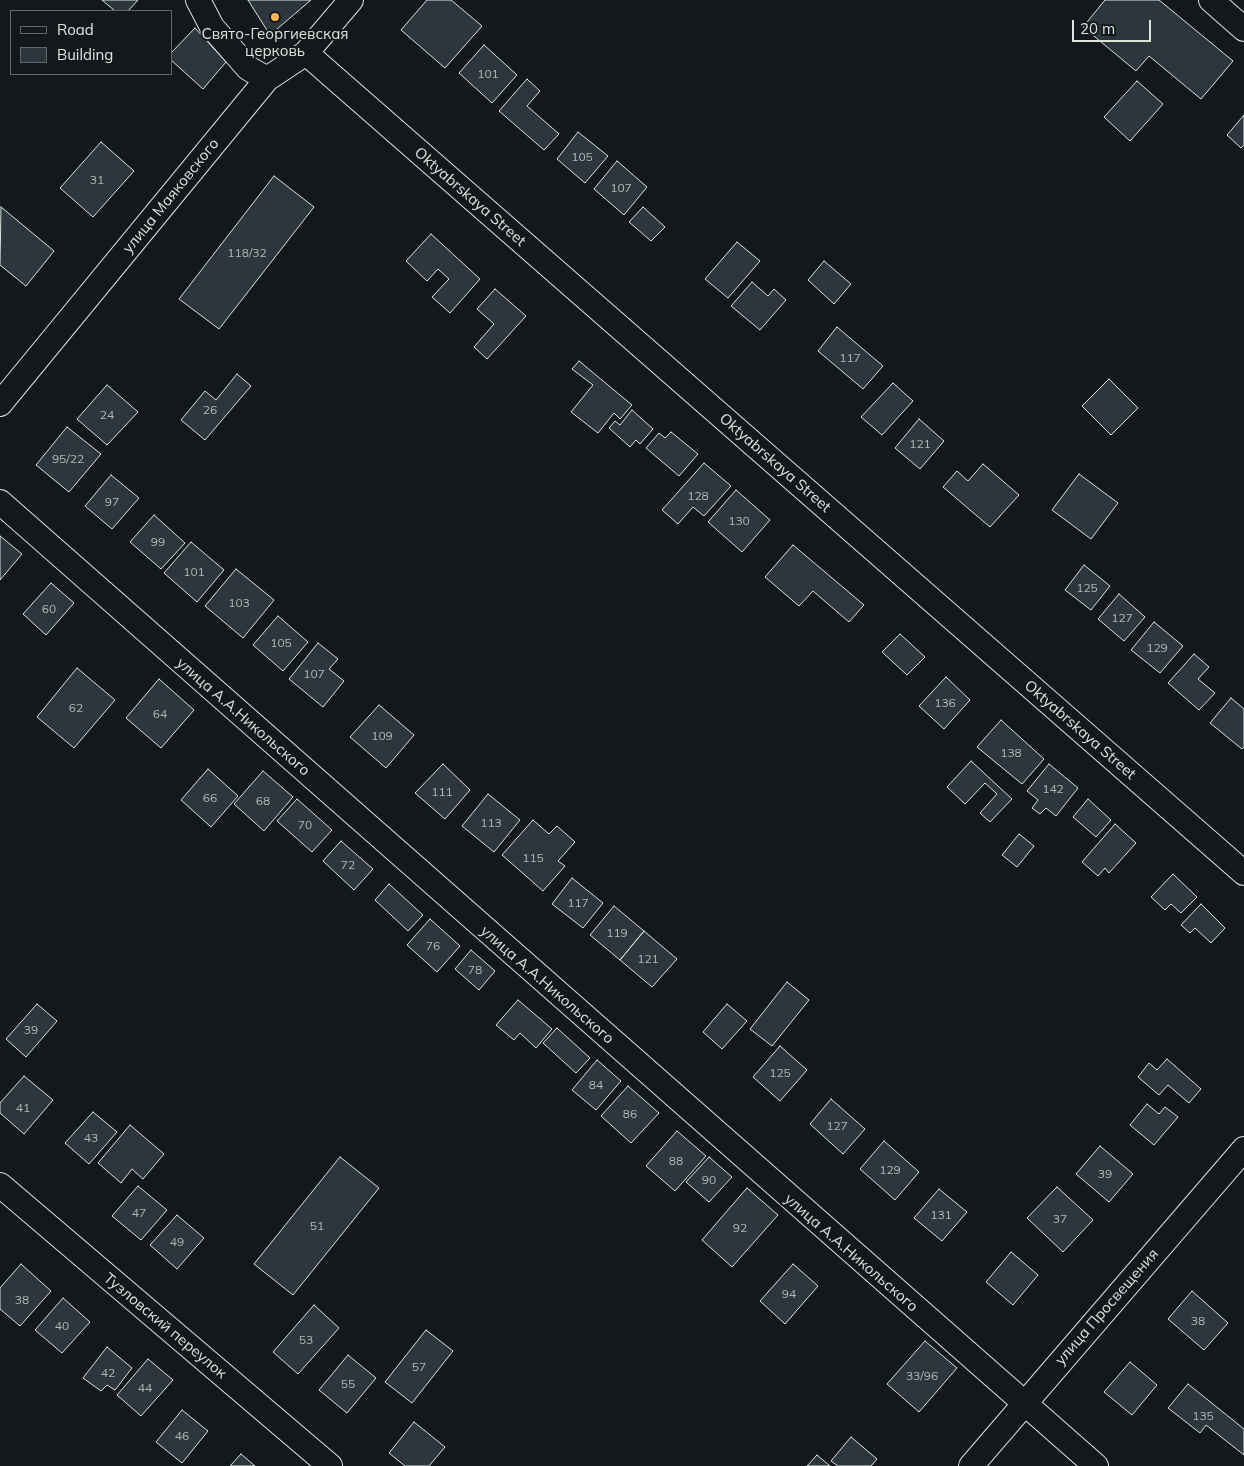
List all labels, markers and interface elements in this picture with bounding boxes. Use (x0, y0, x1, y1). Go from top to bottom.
legend (10, 10, 172, 75)
scale bar (1074, 10, 1153, 42)
marker: Свято-Георгиевская церковь (269, 11, 281, 23)
text: 20 m (1080, 19, 1115, 38)
text: Road (57, 20, 94, 39)
place label: Свято-Георгиевская церковь (201, 25, 349, 60)
text: Building (57, 45, 113, 64)
house number: 101 (477, 67, 499, 81)
street label: улица Маяковского (119, 135, 223, 257)
street label: Oktyabrskaya Street (411, 144, 529, 250)
house number: 105 (571, 150, 593, 164)
house number: 31 (90, 173, 104, 187)
house number: 107 (610, 181, 632, 195)
house number: 118/32 (227, 246, 267, 260)
house number: 117 (839, 351, 861, 365)
house number: 26 (203, 403, 217, 417)
house number: 24 (100, 408, 114, 422)
street label: Oktyabrskaya Street (716, 410, 834, 516)
house number: 121 (909, 437, 931, 451)
house number: 95/22 (52, 452, 84, 466)
house number: 128 (687, 489, 709, 503)
house number: 97 (105, 495, 119, 509)
house number: 130 (728, 514, 750, 528)
house number: 99 (151, 535, 165, 549)
house number: 101 (183, 565, 205, 579)
house number: 125 (1076, 581, 1098, 595)
house number: 103 (228, 596, 250, 610)
house number: 60 (42, 602, 56, 616)
house number: 127 (1111, 611, 1133, 625)
house number: 105 (270, 636, 292, 650)
house number: 129 (1146, 641, 1168, 655)
street label: улица А.А.Никольского (172, 654, 314, 780)
house number: 107 (303, 667, 325, 681)
street label: Oktyabrskaya Street (1021, 677, 1139, 783)
house number: 136 (934, 696, 956, 710)
house number: 62 (69, 701, 83, 715)
house number: 64 (153, 707, 167, 721)
house number: 109 (371, 729, 393, 743)
house number: 138 (1000, 746, 1022, 760)
house number: 142 (1042, 782, 1064, 796)
house number: 111 (431, 785, 453, 799)
house number: 66 (203, 791, 217, 805)
house number: 68 (256, 794, 270, 808)
house number: 113 (480, 816, 502, 830)
house number: 70 (298, 818, 312, 832)
house number: 115 (522, 851, 544, 865)
house number: 72 (341, 858, 355, 872)
house number: 117 (567, 896, 589, 910)
street label: улица А.А.Никольского (476, 922, 618, 1048)
house number: 119 (606, 926, 628, 940)
house number: 76 (426, 939, 440, 953)
house number: 121 (637, 952, 659, 966)
house number: 78 (468, 963, 482, 977)
house number: 39 (24, 1023, 38, 1037)
house number: 125 (769, 1066, 791, 1080)
house number: 84 (589, 1078, 603, 1092)
house number: 41 (16, 1101, 30, 1115)
house number: 86 (623, 1107, 637, 1121)
house number: 127 (826, 1119, 848, 1133)
house number: 43 (84, 1131, 98, 1145)
house number: 88 (669, 1154, 683, 1168)
house number: 129 (879, 1163, 901, 1177)
house number: 39 (1098, 1167, 1112, 1181)
house number: 90 (702, 1173, 716, 1187)
street label: улица А.А.Никольского (780, 1190, 922, 1316)
house number: 47 (132, 1206, 146, 1220)
house number: 131 (930, 1208, 952, 1222)
house number: 37 (1053, 1212, 1067, 1226)
house number: 51 (310, 1219, 324, 1233)
house number: 92 (733, 1221, 747, 1235)
house number: 49 (170, 1235, 184, 1249)
street label: улица Просвещения (1052, 1245, 1162, 1369)
street label: Тузловский переулок (100, 1269, 230, 1383)
house number: 94 (782, 1287, 796, 1301)
house number: 38 (15, 1293, 29, 1307)
house number: 38 (1191, 1314, 1205, 1328)
house number: 40 (55, 1319, 69, 1333)
house number: 53 (299, 1333, 313, 1347)
house number: 57 (412, 1360, 426, 1374)
house number: 42 (101, 1366, 115, 1380)
house number: 33/96 (906, 1369, 938, 1383)
house number: 55 (341, 1377, 355, 1391)
house number: 44 (138, 1381, 152, 1395)
house number: 135 (1192, 1409, 1214, 1423)
house number: 46 (175, 1429, 189, 1443)

